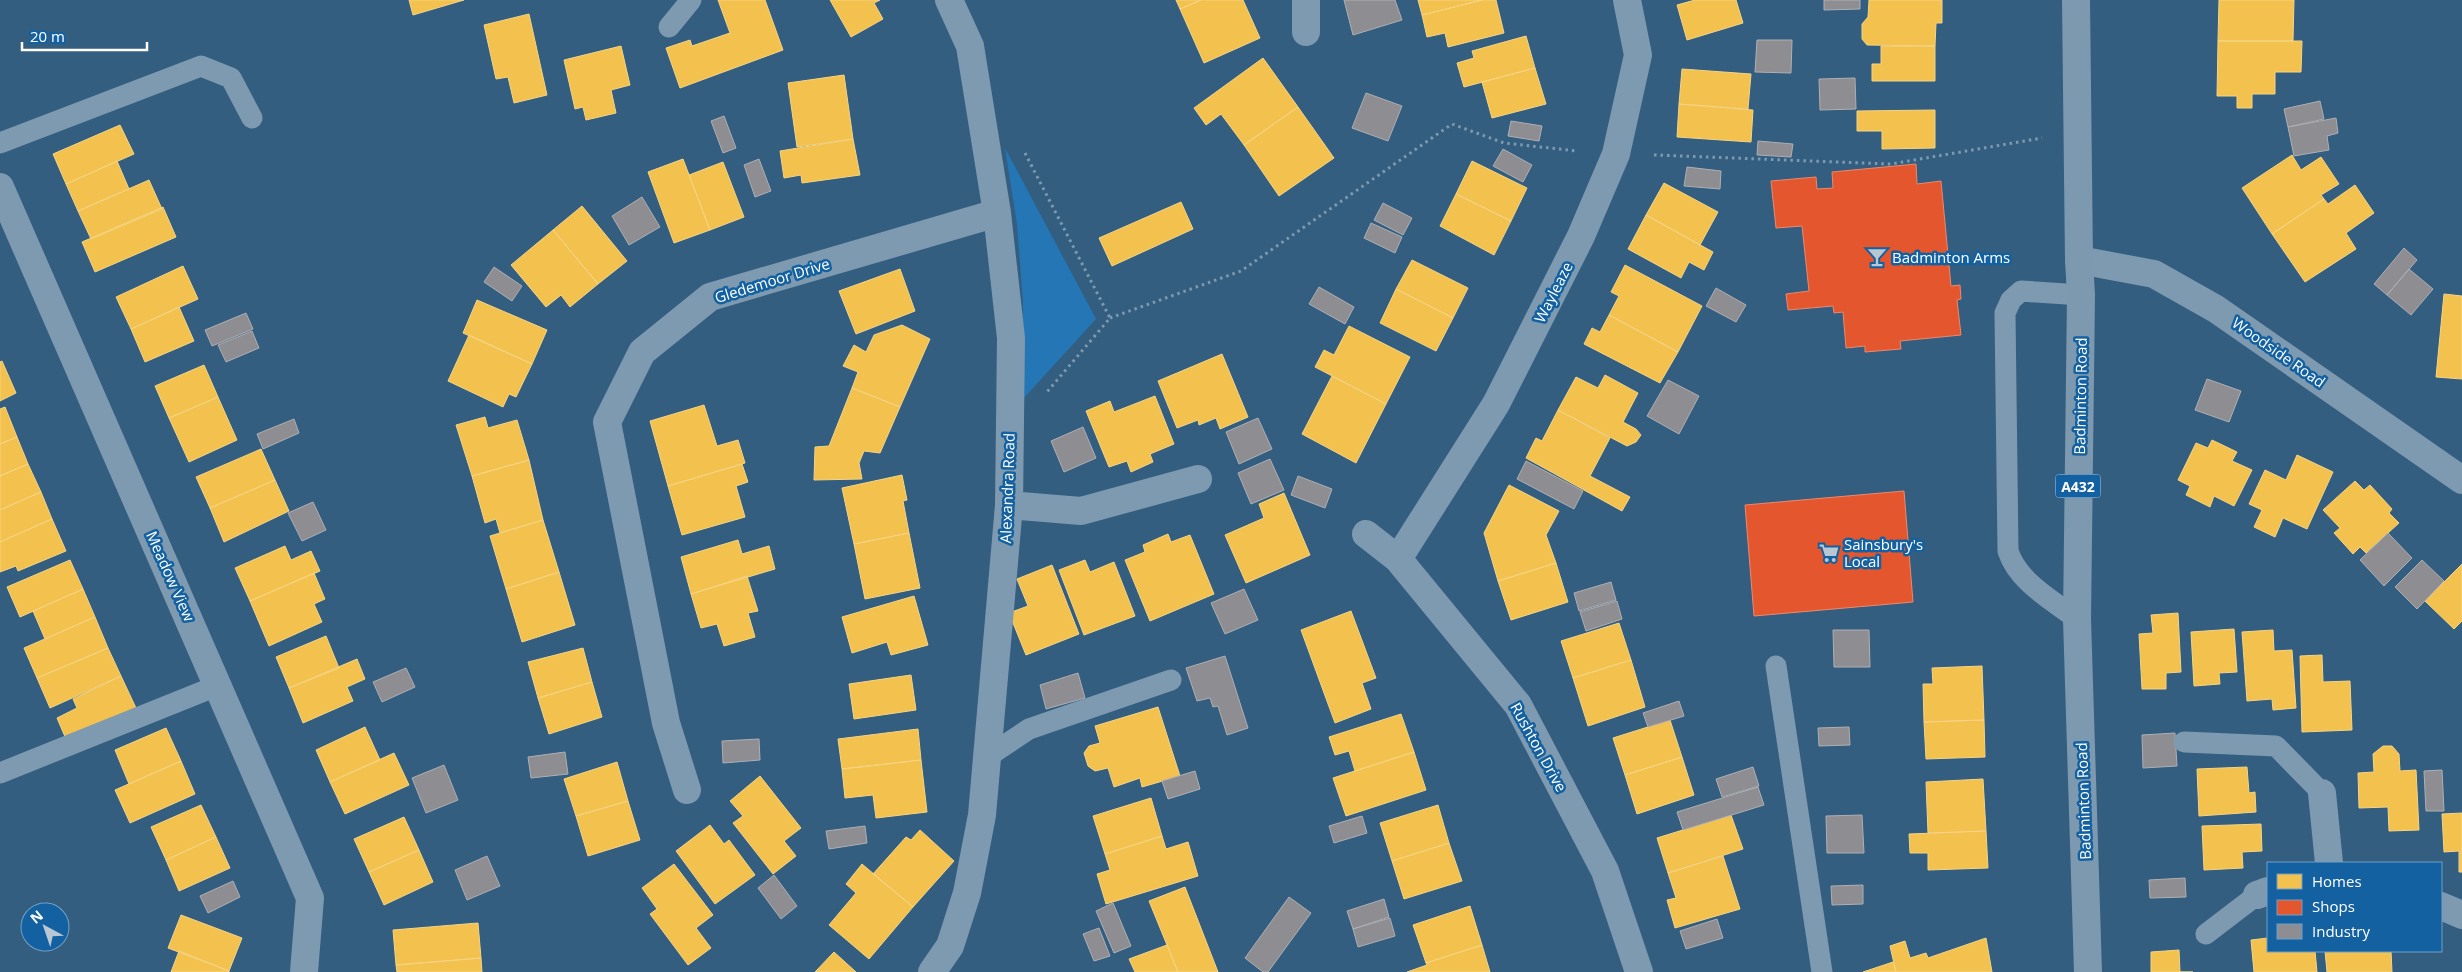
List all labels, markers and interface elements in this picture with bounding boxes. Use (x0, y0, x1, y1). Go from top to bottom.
scale bar (22, 20, 148, 52)
text: 20 m (30, 26, 65, 46)
bar icon: Badminton Arms (1866, 246, 1888, 268)
place label: Badminton Arms (1892, 247, 2010, 267)
street label: Gledemoor Drive (712, 253, 832, 307)
street label: Wayleaze (1529, 258, 1577, 326)
street label: Woodside Road (2228, 312, 2330, 392)
street label: Badminton Road (2069, 337, 2091, 455)
street label: Alexandra Road (995, 432, 1019, 544)
road number: A432 (2056, 474, 2100, 498)
street label: Meadow View (142, 528, 200, 625)
place label: Sainsbury's Local (1844, 534, 1923, 571)
supermarket icon: Sainsbury's Local (1818, 542, 1840, 564)
street label: Rushton Drive (1506, 699, 1572, 795)
street label: Badminton Road (2071, 742, 2095, 860)
legend (2267, 862, 2442, 952)
text: Homes (2312, 871, 2362, 891)
text: Shops (2312, 896, 2355, 916)
north arrow (20, 902, 70, 952)
text: N (26, 906, 47, 928)
text: Industry (2312, 921, 2370, 941)

